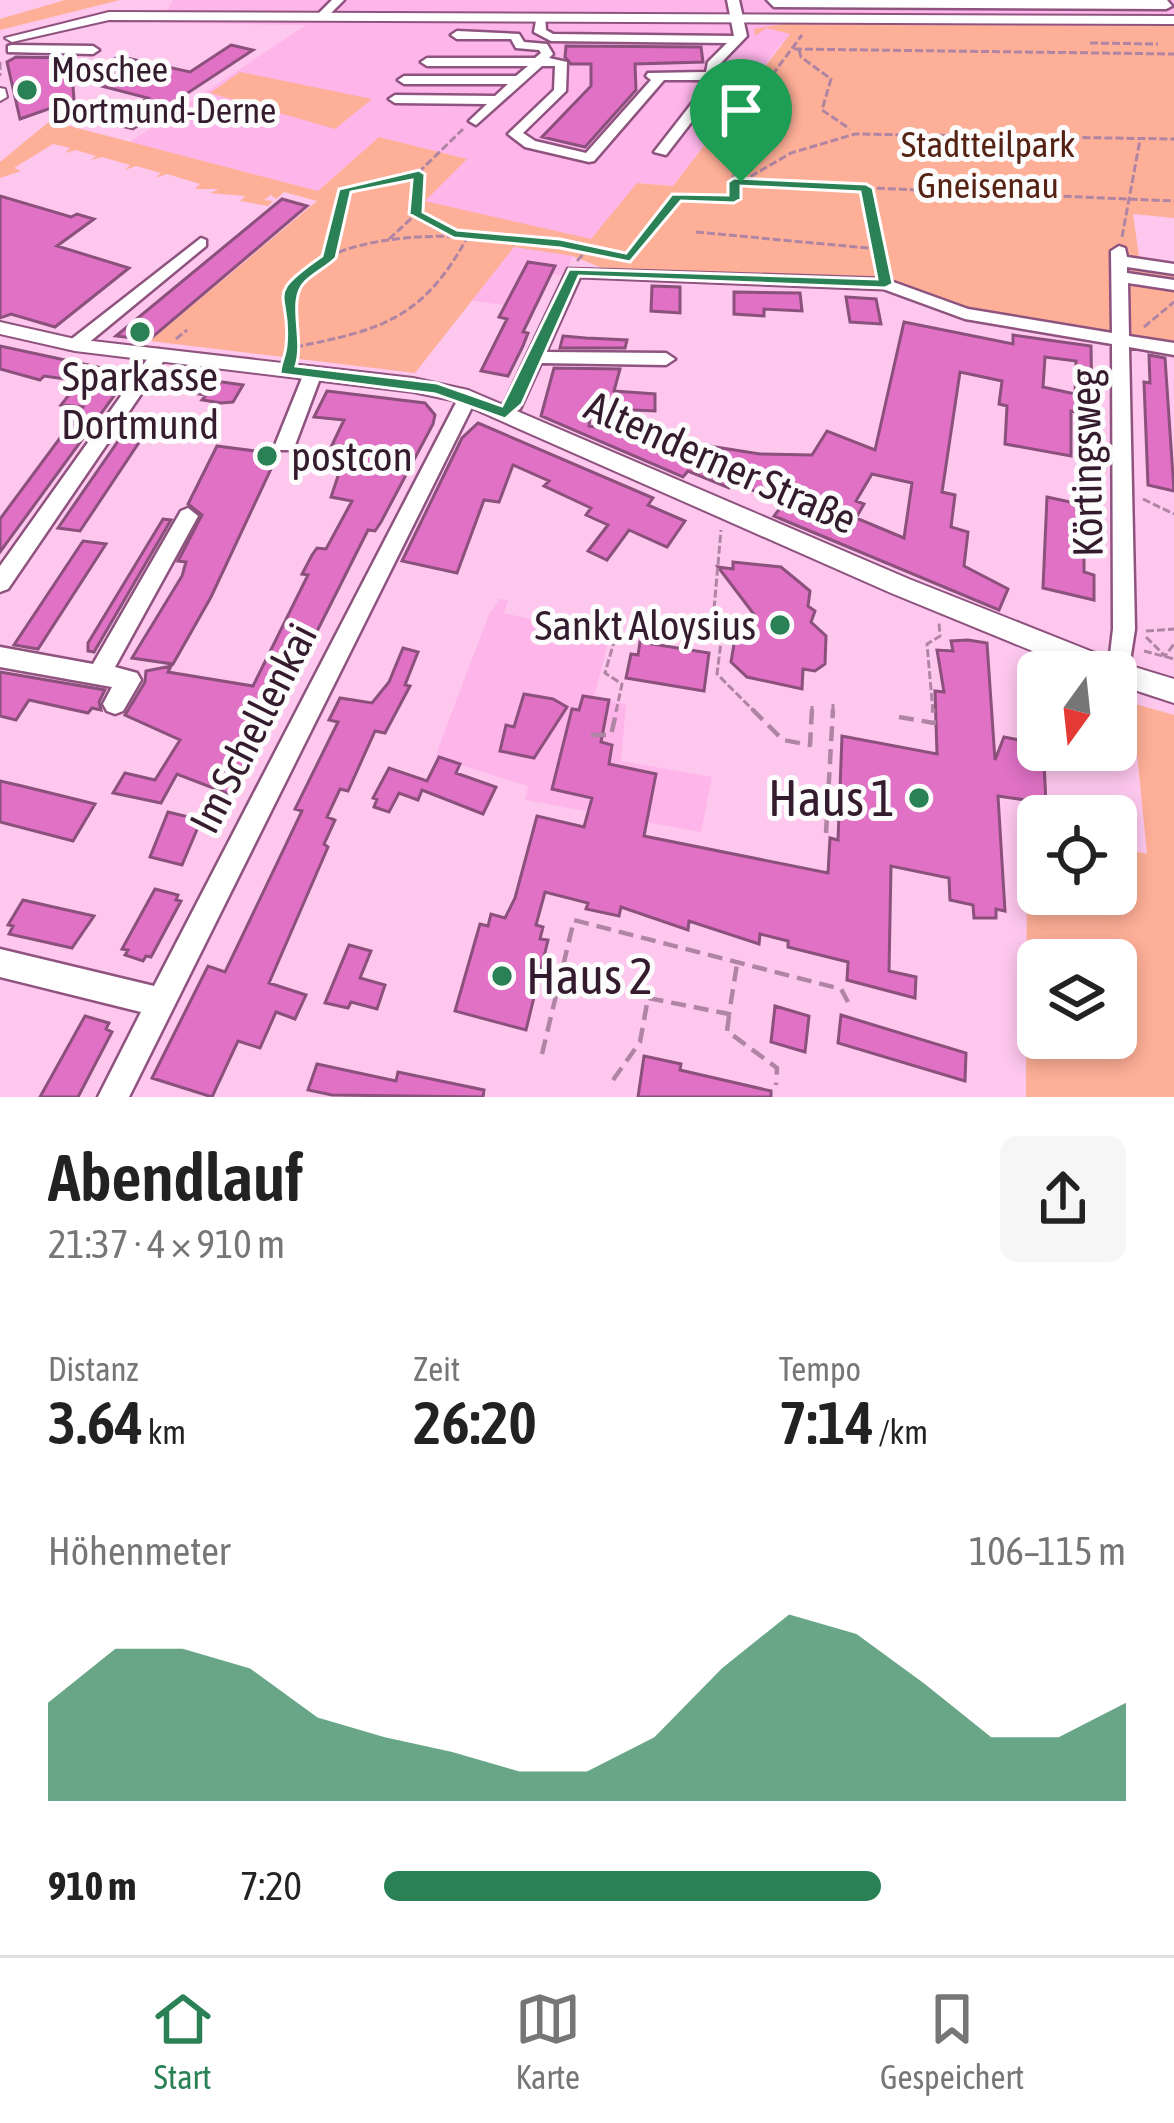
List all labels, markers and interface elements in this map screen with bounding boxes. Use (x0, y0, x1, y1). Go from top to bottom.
place label: Moschee Dortmund-Derne (51, 48, 276, 131)
pin (690, 59, 792, 182)
marker: Moschee Dortmund-Derne (14, 77, 40, 103)
icon: arrive (708, 77, 774, 143)
park label: Stadtteilpark Gneisenau (901, 123, 1075, 206)
marker: Sparkasse Dortmund (127, 319, 153, 345)
place label: Sparkasse Dortmund (61, 352, 219, 448)
street label: Körtingsweg (1060, 368, 1112, 558)
street label: Altenderner Straße (578, 381, 864, 543)
place label: postcon (291, 432, 413, 480)
marker: postcon (254, 443, 280, 469)
place label: Sankt Aloysius (535, 601, 756, 649)
marker: Sankt Aloysius (767, 612, 793, 638)
street label: Im Schellenkai (180, 615, 326, 841)
north arrow (1017, 651, 1137, 771)
map controls (1017, 651, 1137, 1059)
place label: Haus 1 (768, 768, 895, 827)
marker: Haus 1 (906, 785, 932, 811)
button: locate (1017, 795, 1137, 915)
button: layers (1017, 939, 1137, 1059)
place label: Haus 2 (526, 946, 653, 1005)
marker: Haus 2 (489, 963, 515, 989)
button: share (1000, 1136, 1126, 1262)
text: Abendlauf (48, 1139, 303, 1215)
text: 21:37 · 4 × 910 m (48, 1222, 285, 1266)
text: Distanz (48, 1350, 138, 1388)
text: Zeit (413, 1350, 460, 1388)
text: Tempo (779, 1350, 861, 1388)
text: 3.64 (48, 1388, 143, 1457)
text: 26:20 (413, 1388, 537, 1457)
text: 7:14 (779, 1388, 874, 1457)
text: km (143, 1413, 186, 1451)
text: /km (874, 1413, 928, 1451)
text: Höhenmeter (48, 1529, 230, 1573)
text: 106–115 m (969, 1529, 1126, 1573)
text: 910 m (48, 1864, 136, 1908)
text: 7:20 (240, 1864, 302, 1908)
tab: Start (150, 1986, 216, 2096)
tab: Karte (515, 1986, 581, 2096)
tab: Gespeichert (880, 1986, 1024, 2096)

